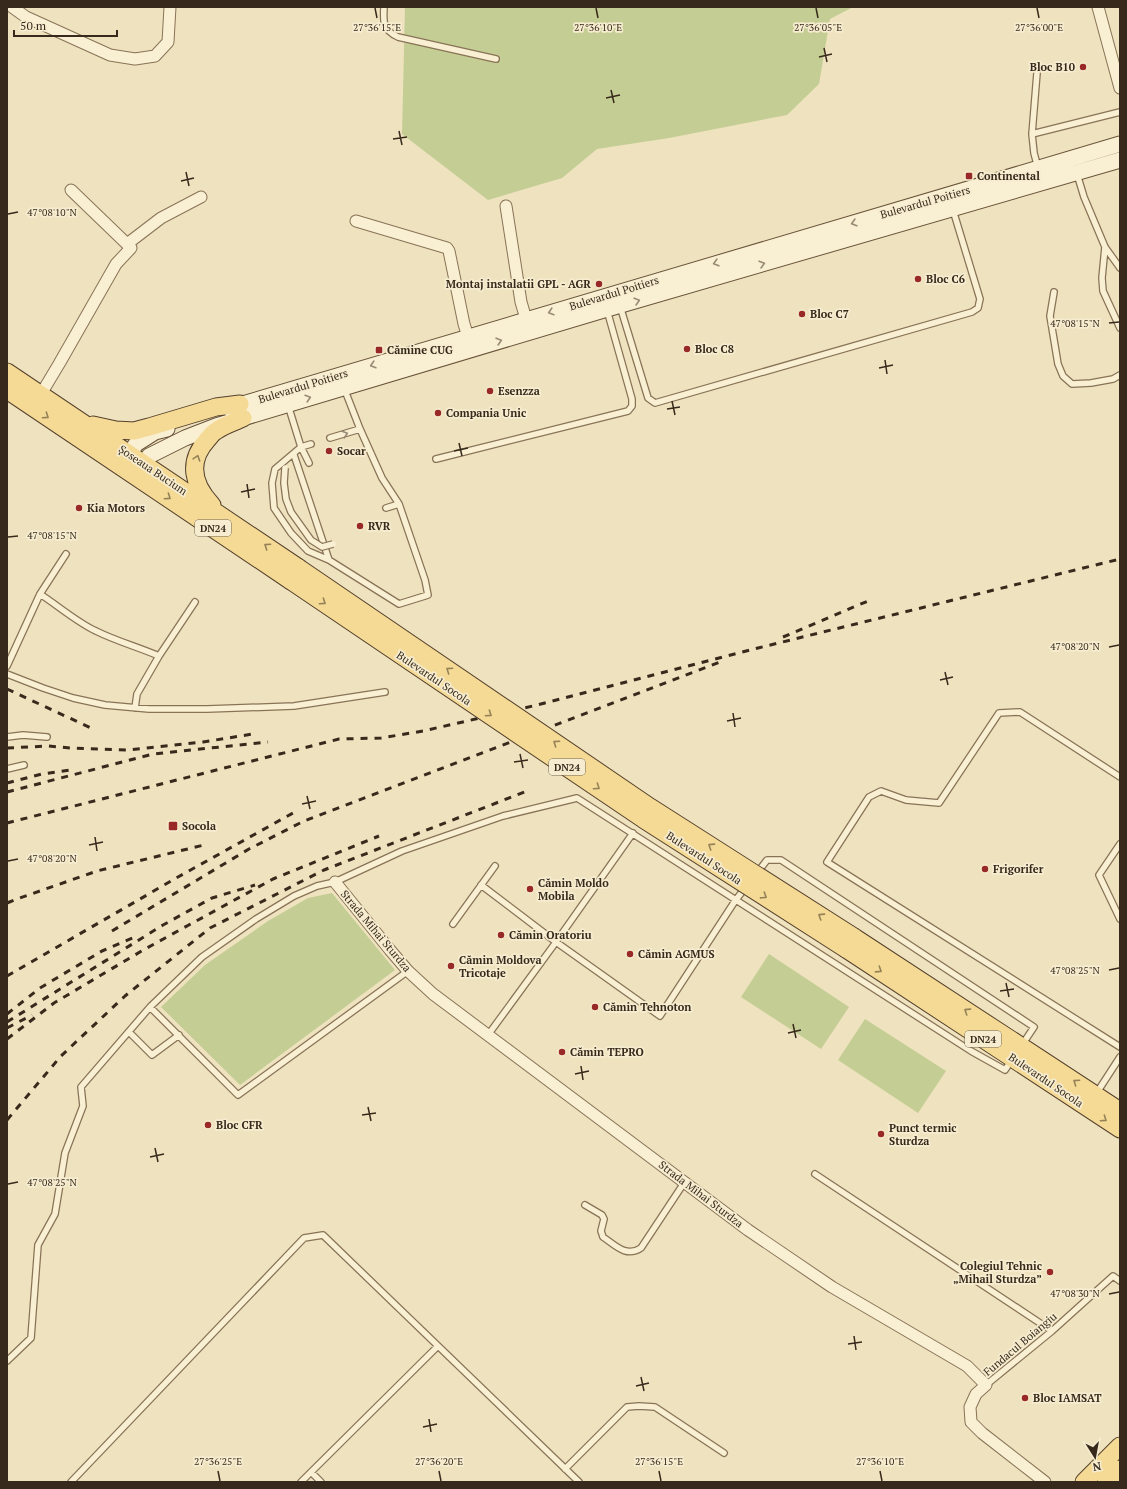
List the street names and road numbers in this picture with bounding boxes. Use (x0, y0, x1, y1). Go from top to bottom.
street label: Bulevardul Poitiers (878, 182, 972, 222)
street label: Bulevardul Poitiers (567, 273, 661, 313)
street label: Bulevardul Poitiers (256, 366, 350, 406)
street label: Șoseaua Bucium (115, 442, 190, 499)
road number: DN24 (195, 520, 231, 536)
street label: Bulevardul Socola (394, 648, 474, 708)
road number: DN24 (549, 759, 585, 775)
street label: Bulevardul Socola (664, 828, 745, 888)
street label: Strada Mihai Sturdza (338, 887, 415, 975)
road number: DN24 (965, 1031, 1001, 1047)
street label: Bulevardul Socola (1006, 1050, 1086, 1110)
street label: Strada Mihai Sturdza (656, 1158, 746, 1231)
street label: Fundacul Boiangiu (980, 1309, 1060, 1379)

